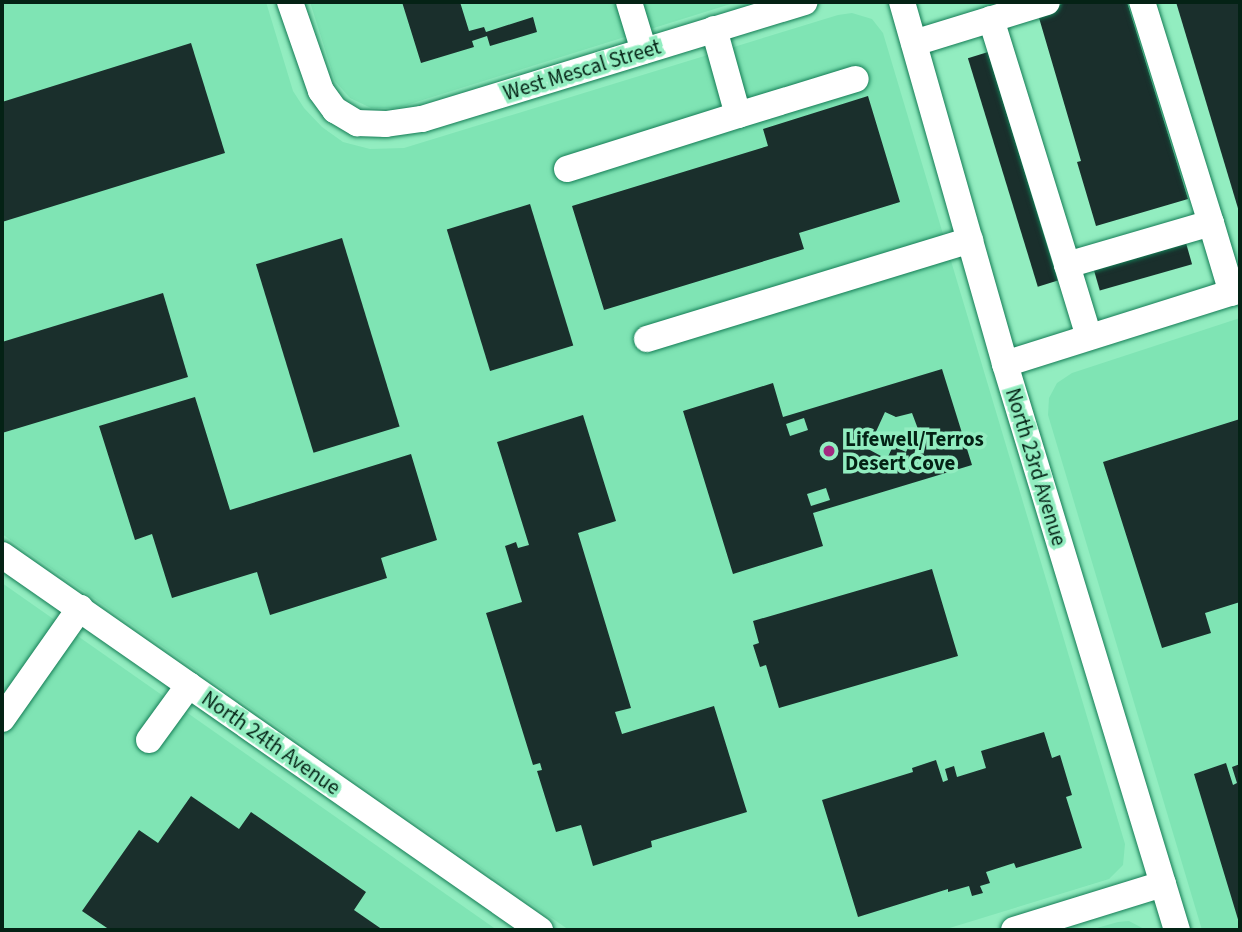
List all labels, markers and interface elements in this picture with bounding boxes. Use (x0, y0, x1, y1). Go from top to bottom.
street label: West Mescal Street (500, 34, 664, 106)
street label: North 23rd Avenue (1000, 385, 1072, 549)
place label: Lifewell/Terros Desert Cove (845, 426, 984, 476)
marker: Lifewell/Terros Desert Cove (819, 441, 839, 461)
street label: North 24th Avenue (197, 686, 345, 800)

